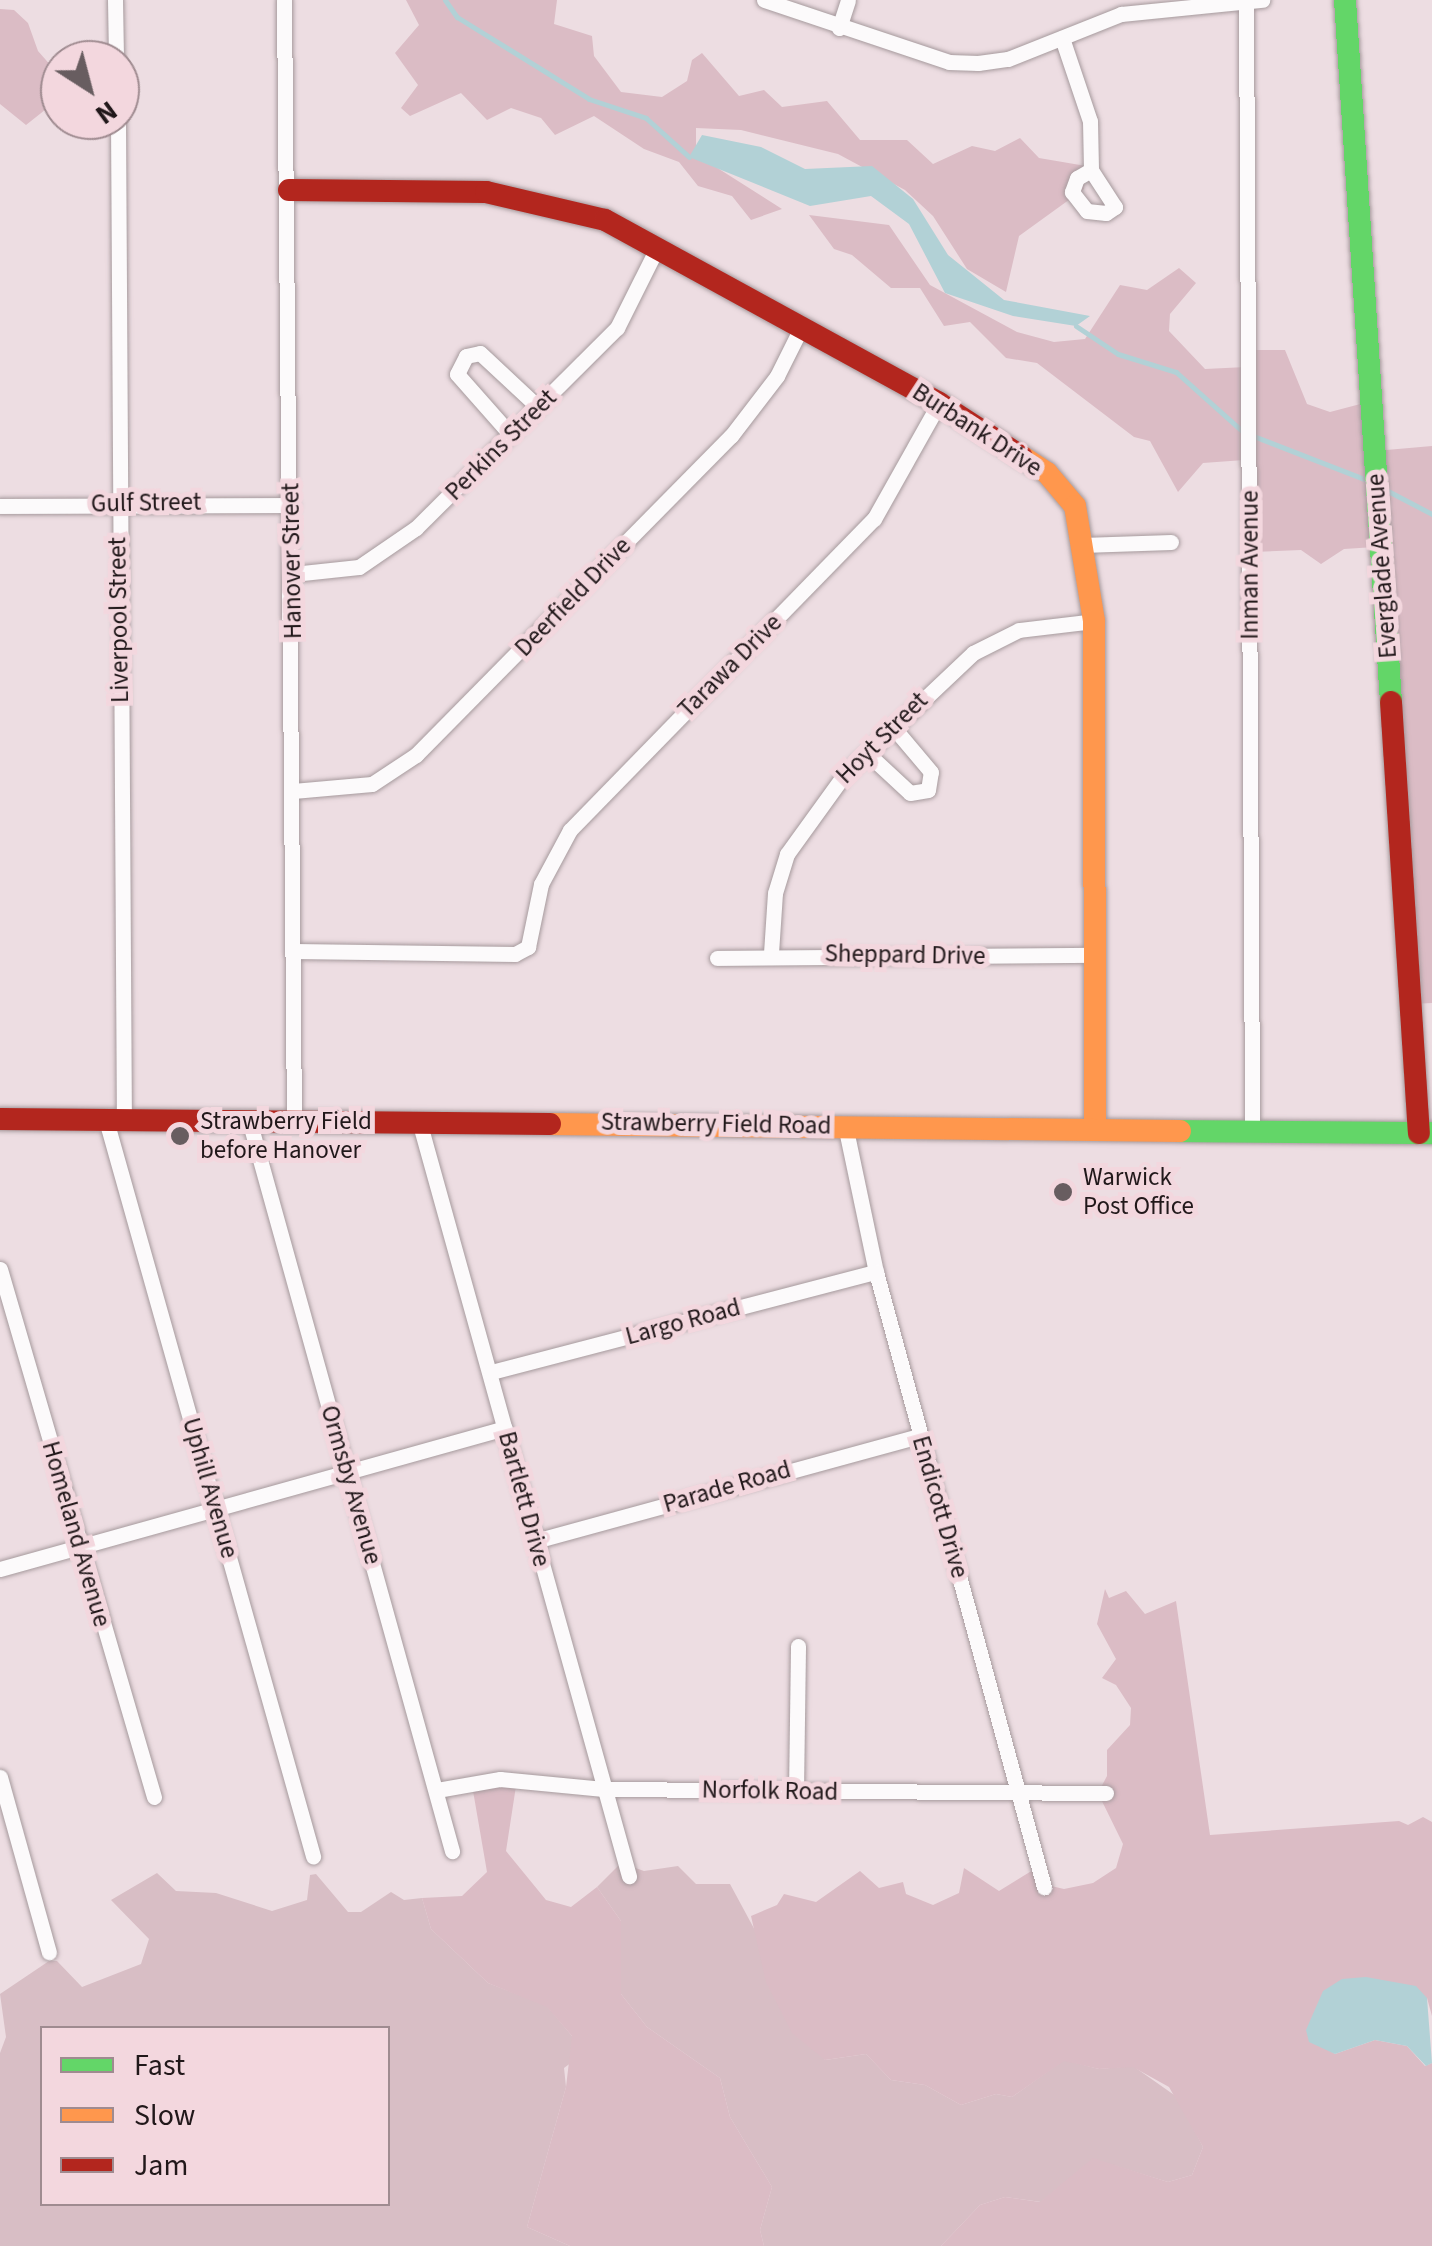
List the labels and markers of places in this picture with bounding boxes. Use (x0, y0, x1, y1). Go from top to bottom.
place label: Strawberry Field before Hanover (200, 1107, 372, 1166)
marker: Strawberry Field before Hanover (169, 1125, 191, 1147)
place label: Warwick Post Office (1083, 1163, 1194, 1222)
marker: Warwick Post Office (1052, 1181, 1074, 1203)

